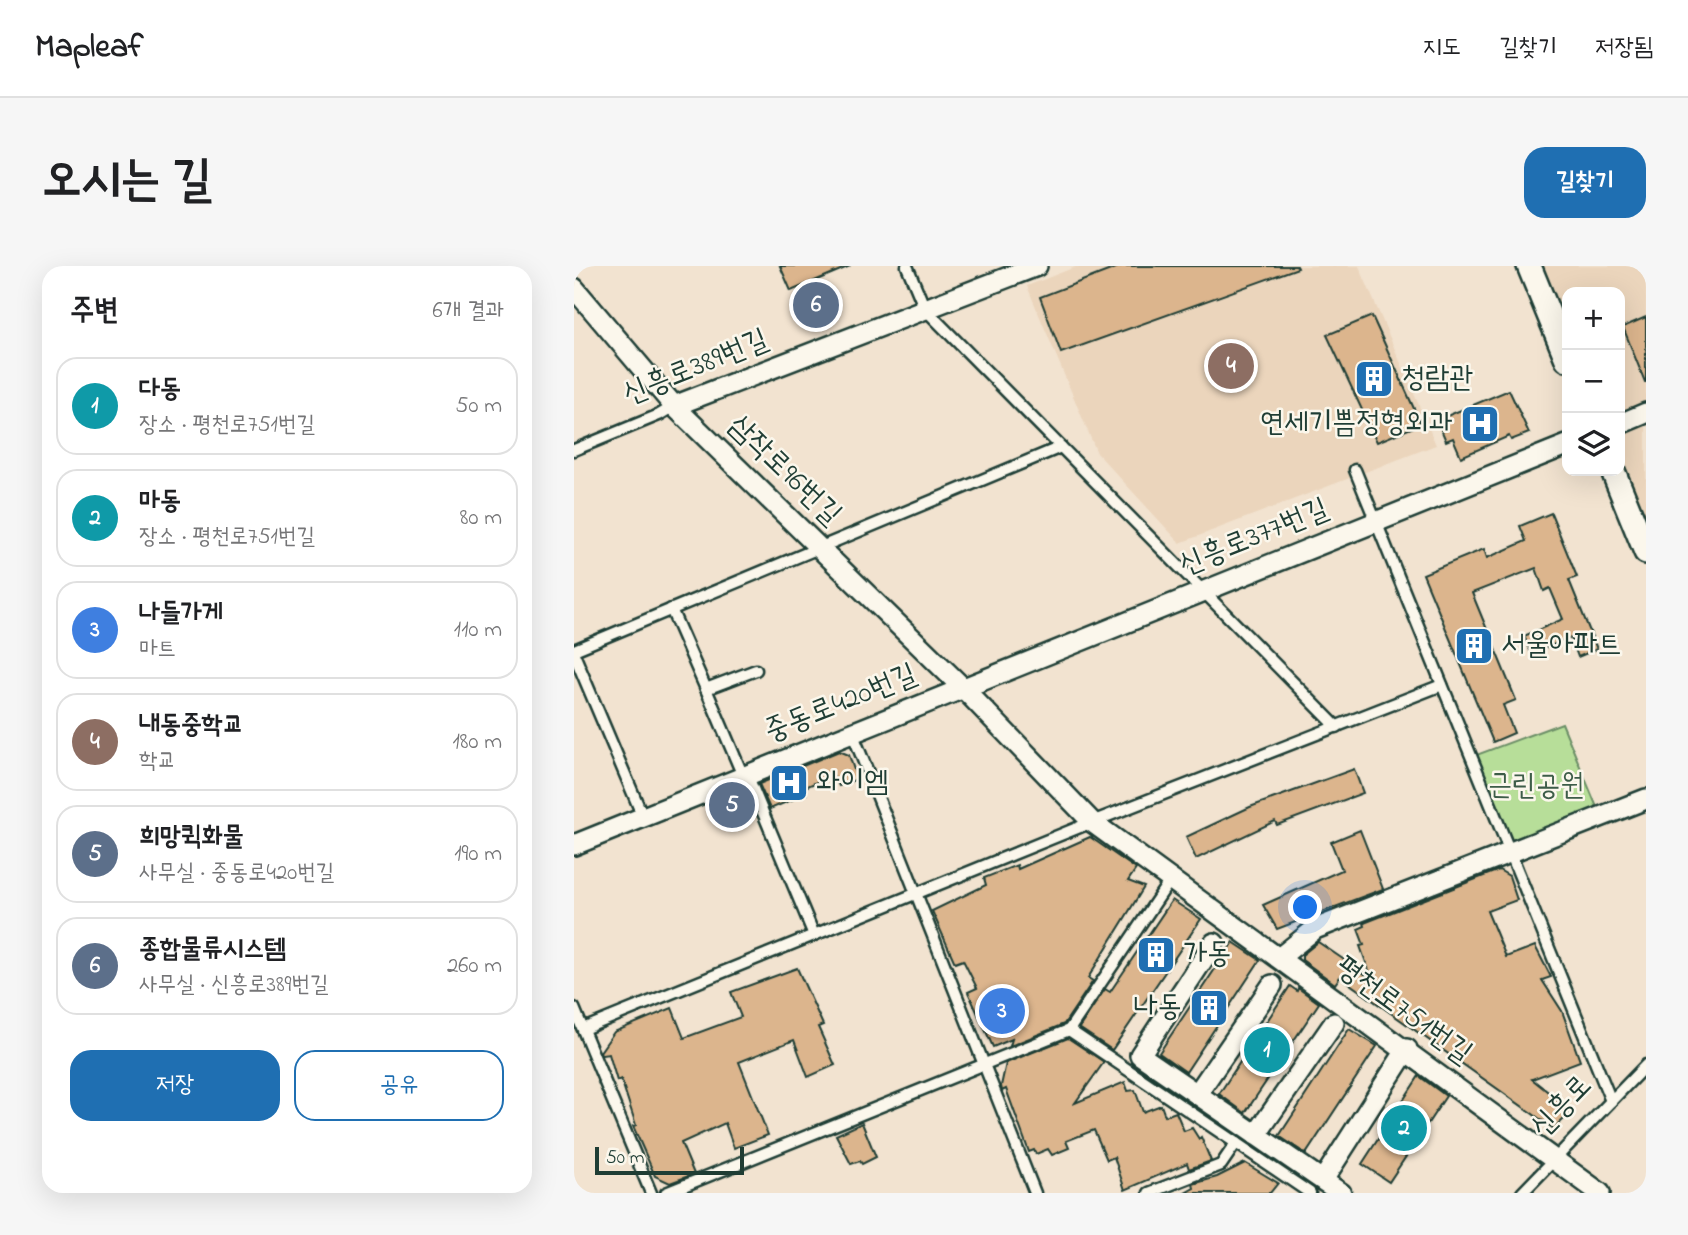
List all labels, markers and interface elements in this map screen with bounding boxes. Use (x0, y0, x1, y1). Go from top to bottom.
text: Mapleaf (35, 24, 143, 72)
text: 지도 (1423, 31, 1461, 66)
text: 길찾기 (1499, 31, 1557, 66)
text: 저장됨 (1595, 31, 1653, 66)
text: 오시는 길 (42, 146, 212, 218)
button: 길찾기 (1524, 147, 1646, 218)
pin: 6 (793, 279, 839, 331)
map controls (1562, 287, 1625, 476)
button: + (1562, 287, 1625, 350)
text: 주변 (70, 290, 118, 334)
text: 6개 결과 (433, 295, 504, 328)
street label: 신흥로389번길 (617, 319, 775, 417)
pin: 4 (1208, 340, 1254, 392)
button: − (1562, 350, 1625, 413)
place label: 청람관 (1401, 357, 1473, 401)
building icon: 청람관 (1353, 358, 1395, 400)
text: 다동 (139, 371, 181, 409)
text: 1 (91, 390, 99, 423)
text: 50 m (455, 390, 502, 423)
place label: 연세기쁨정형외과 (1260, 402, 1453, 446)
hospital icon: 연세기쁨정형외과 (1459, 403, 1501, 445)
street label: 삼작로96번길 (717, 406, 851, 536)
text: 장소 · 평천로751번길 (139, 409, 315, 442)
button: layers (1562, 413, 1625, 476)
text: 마동 (139, 483, 181, 521)
street label: 신흥로377번길 (1173, 488, 1335, 588)
text: 2 (89, 502, 101, 535)
text: 80 m (460, 502, 502, 535)
text: 장소 · 평천로751번길 (139, 521, 315, 554)
text: 나들가게 (139, 595, 223, 633)
text: 3 (90, 614, 100, 647)
text: 110 m (454, 614, 502, 647)
place label: 서울아파트 (1501, 624, 1622, 668)
building icon: 서울아파트 (1453, 625, 1495, 667)
text: 마트 (139, 633, 176, 666)
street label: 중동로420번길 (758, 653, 924, 755)
text: 내동중학교 (139, 707, 244, 745)
text: 4 (90, 726, 100, 759)
text: 180 m (453, 726, 502, 759)
text: 학교 (139, 745, 176, 778)
place label: 와이엠 (816, 761, 888, 805)
hospital icon: 와이엠 (768, 762, 810, 804)
park label: 근린공원 (1488, 765, 1584, 809)
pin: 5 (709, 779, 755, 831)
text: 희망퀵화물 (139, 819, 244, 857)
text: 5 (88, 838, 102, 871)
text: 190 m (454, 838, 502, 871)
text: 사무실 · 중동로420번길 (139, 857, 334, 890)
your location (1288, 890, 1322, 924)
text: 종합물류시스템 (139, 931, 285, 969)
place label: 가동 (1183, 933, 1231, 977)
building icon: 가동 (1135, 934, 1177, 976)
street label: 평천로751번길 (1325, 946, 1481, 1076)
text: 6 (90, 950, 100, 983)
text: 260 m (447, 950, 502, 983)
text: 사무실 · 신흥로389번길 (139, 969, 329, 1002)
pin: 3 (979, 985, 1025, 1037)
place label: 나동 (1134, 986, 1182, 1030)
building icon: 나동 (1188, 987, 1230, 1029)
pin: 1 (1244, 1024, 1290, 1076)
button: 저장 (70, 1050, 280, 1121)
button: 공유 (294, 1050, 504, 1121)
street label: 신흥로 (1521, 1066, 1603, 1148)
pin: 2 (1381, 1102, 1427, 1154)
scale bar (595, 1144, 744, 1176)
text: 50 m (606, 1145, 645, 1172)

